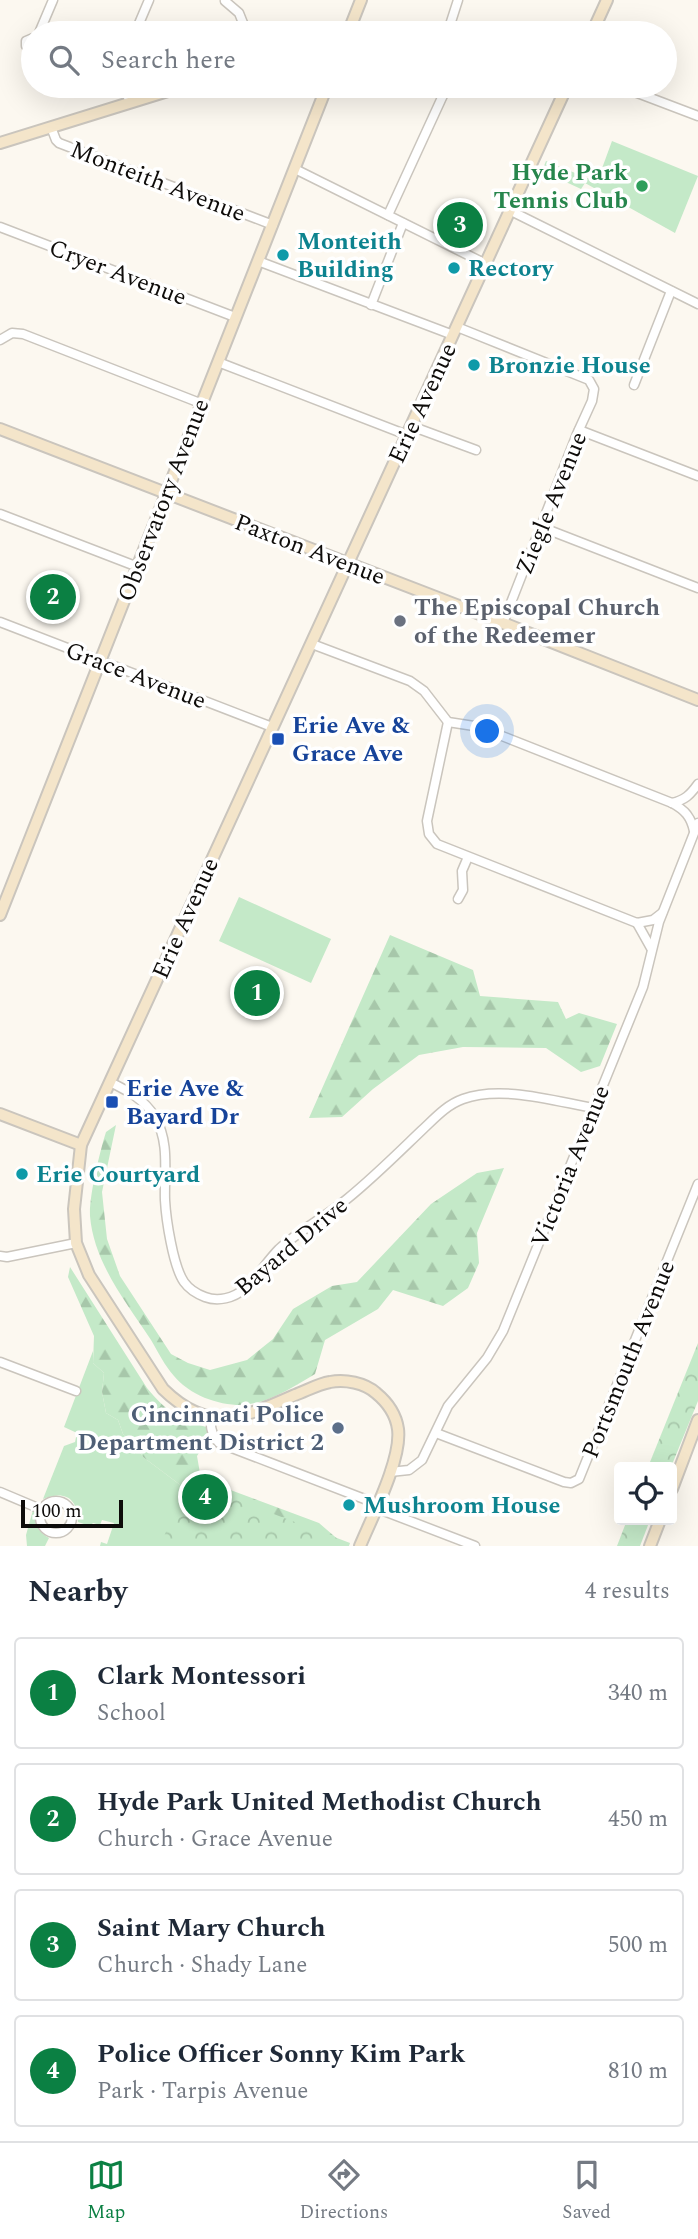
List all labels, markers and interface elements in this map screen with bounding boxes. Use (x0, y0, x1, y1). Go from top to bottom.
search box (21, 21, 677, 98)
text: Search here (101, 40, 236, 80)
icon: search (45, 41, 83, 79)
street label: Monteith Avenue (65, 132, 251, 232)
place label: Hyde Park Tennis Club (494, 155, 629, 219)
marker: Hyde Park Tennis Club (634, 178, 650, 194)
pin: 3 (437, 199, 483, 251)
place label: Monteith Building (297, 224, 402, 288)
street label: Cryer Avenue (44, 230, 192, 316)
marker: Monteith Building (275, 247, 291, 263)
place label: Rectory (468, 251, 555, 287)
marker: Rectory (446, 260, 462, 276)
street label: Erie Avenue (379, 337, 467, 470)
place label: Bronzie House (488, 348, 651, 384)
marker: Bronzie House (466, 357, 482, 373)
street label: Observatory Avenue (109, 393, 219, 607)
street label: Ziegle Avenue (507, 426, 597, 580)
street label: Paxton Avenue (229, 505, 390, 595)
pin: 2 (30, 571, 76, 623)
place label: The Episcopal Church of the Redeemer (414, 590, 660, 654)
marker: The Episcopal Church of the Redeemer (392, 613, 408, 629)
street label: Grace Avenue (60, 633, 211, 719)
place label: Erie Ave & Grace Ave (292, 708, 410, 772)
your location (470, 714, 504, 748)
marker: Erie Ave & Grace Ave (270, 731, 286, 747)
street label: Erie Avenue (143, 852, 229, 985)
pin: 1 (234, 967, 280, 1019)
place label: Erie Ave & Bayard Dr (126, 1071, 244, 1135)
street label: Victoria Avenue (522, 1080, 620, 1253)
marker: Erie Ave & Bayard Dr (104, 1094, 120, 1110)
place label: Erie Courtyard (36, 1157, 200, 1193)
marker: Erie Courtyard (14, 1166, 30, 1182)
street label: Bayard Drive (227, 1188, 356, 1305)
street label: Portsmouth Avenue (573, 1255, 685, 1464)
place label: Cincinnati Police Department District 2 (77, 1397, 324, 1461)
marker: Cincinnati Police Department District 2 (330, 1420, 346, 1436)
map controls (614, 1462, 677, 1525)
button: locate (614, 1462, 677, 1525)
pin: 4 (182, 1471, 228, 1523)
place label: Mushroom House (363, 1488, 561, 1524)
scale bar (21, 1497, 122, 1529)
text: 100 m (32, 1497, 82, 1526)
marker: Mushroom House (341, 1497, 357, 1513)
text: Nearby (28, 1569, 127, 1615)
text: 4 results (585, 1574, 670, 1609)
text: Clark Montessori (97, 1656, 306, 1696)
text: 1 (47, 1676, 59, 1711)
text: 340 m (608, 1676, 668, 1711)
text: School (97, 1696, 166, 1731)
text: Hyde Park United Methodist Church (97, 1782, 542, 1822)
text: 2 (47, 1802, 59, 1837)
text: 450 m (608, 1802, 668, 1837)
text: Church · Grace Avenue (97, 1822, 333, 1857)
text: Saint Mary Church (97, 1908, 326, 1948)
text: 3 (47, 1928, 59, 1963)
text: 500 m (608, 1928, 668, 1963)
text: Church · Shady Lane (97, 1948, 307, 1983)
text: Police Officer Sonny Kim Park (97, 2034, 465, 2074)
text: 4 (47, 2054, 59, 2089)
text: 810 m (608, 2054, 668, 2089)
text: Park · Tarpis Avenue (97, 2074, 309, 2109)
tab: Map (87, 2156, 125, 2227)
tab: Directions (299, 2156, 388, 2227)
tab: Saved (562, 2156, 611, 2227)

